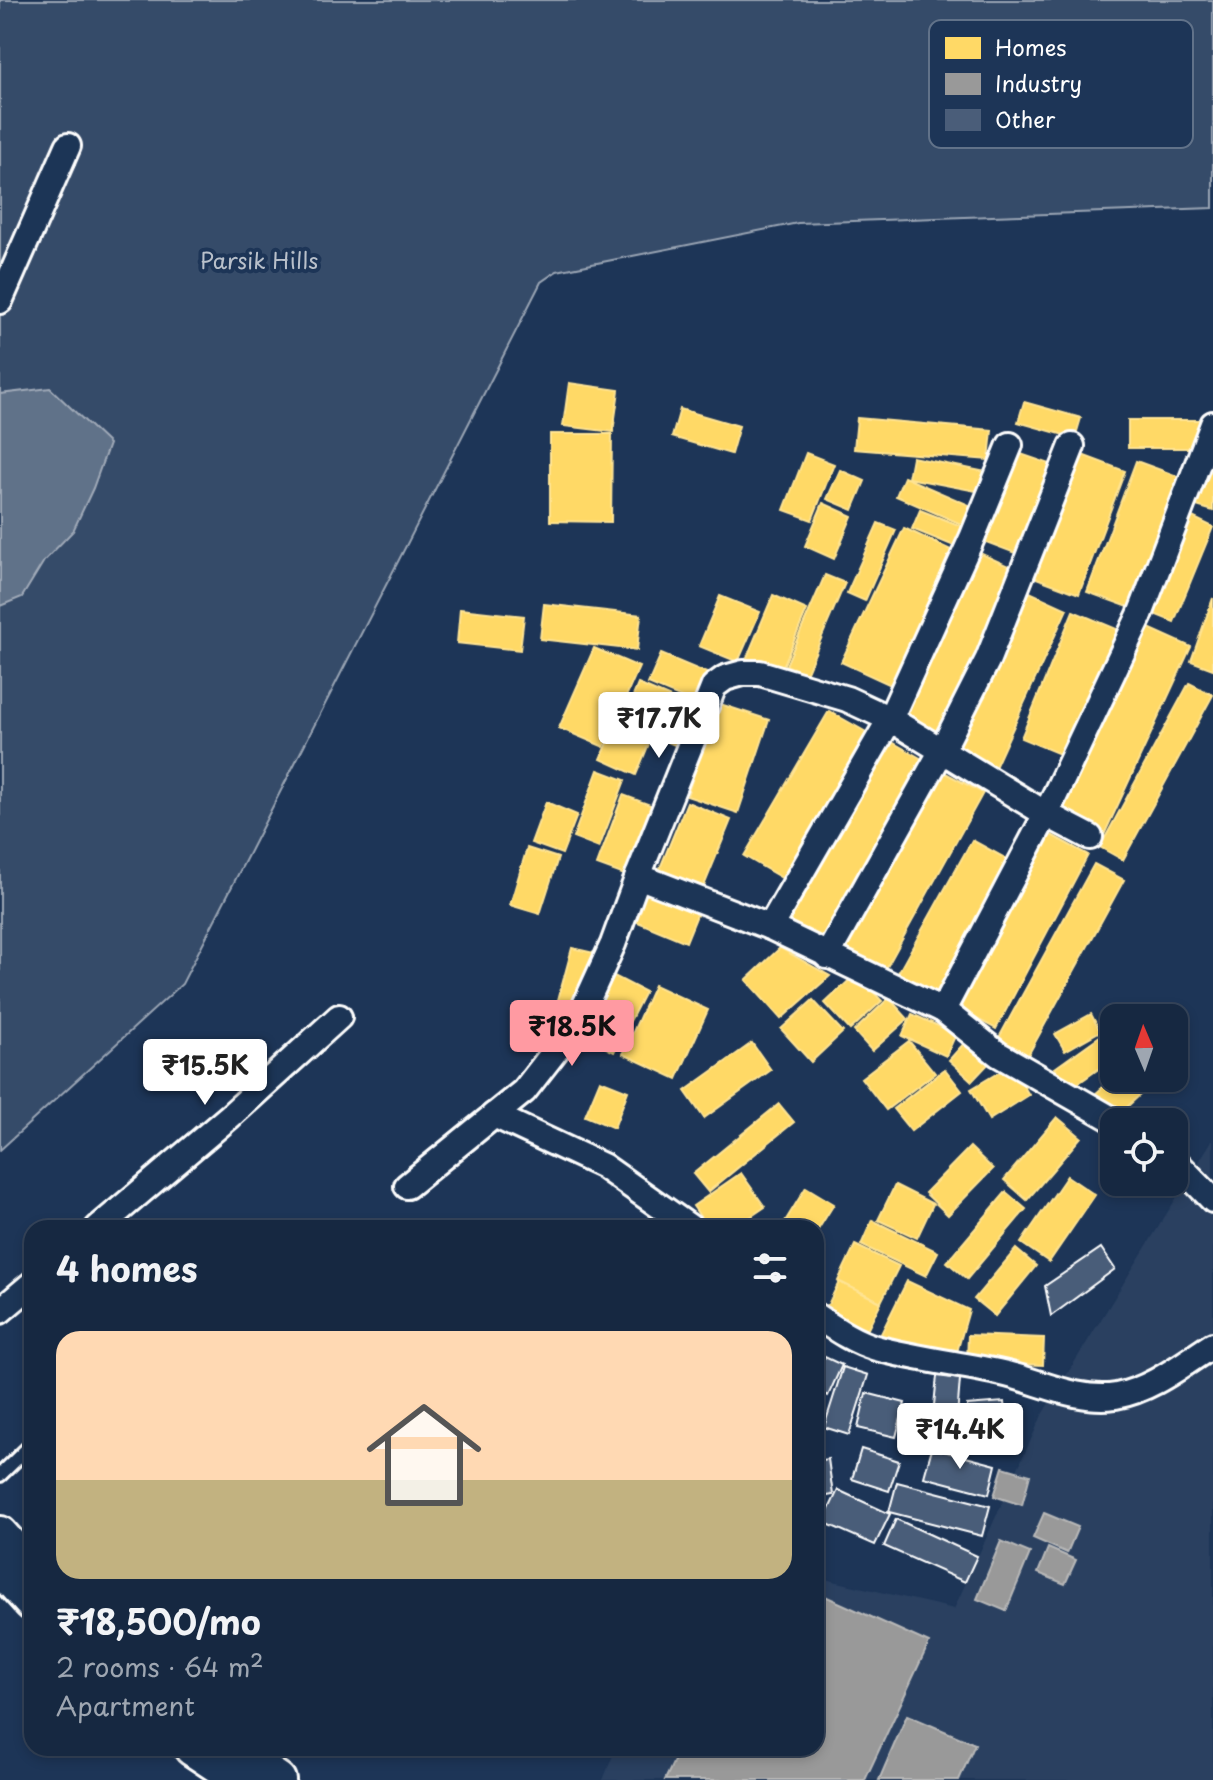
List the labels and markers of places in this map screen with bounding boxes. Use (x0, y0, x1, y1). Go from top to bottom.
pin: ₹17.7K (594, 692, 724, 760)
pin: ₹18.5K (507, 1000, 637, 1068)
pin: ₹15.5K (140, 1039, 270, 1107)
pin: ₹14.4K (895, 1403, 1025, 1471)

